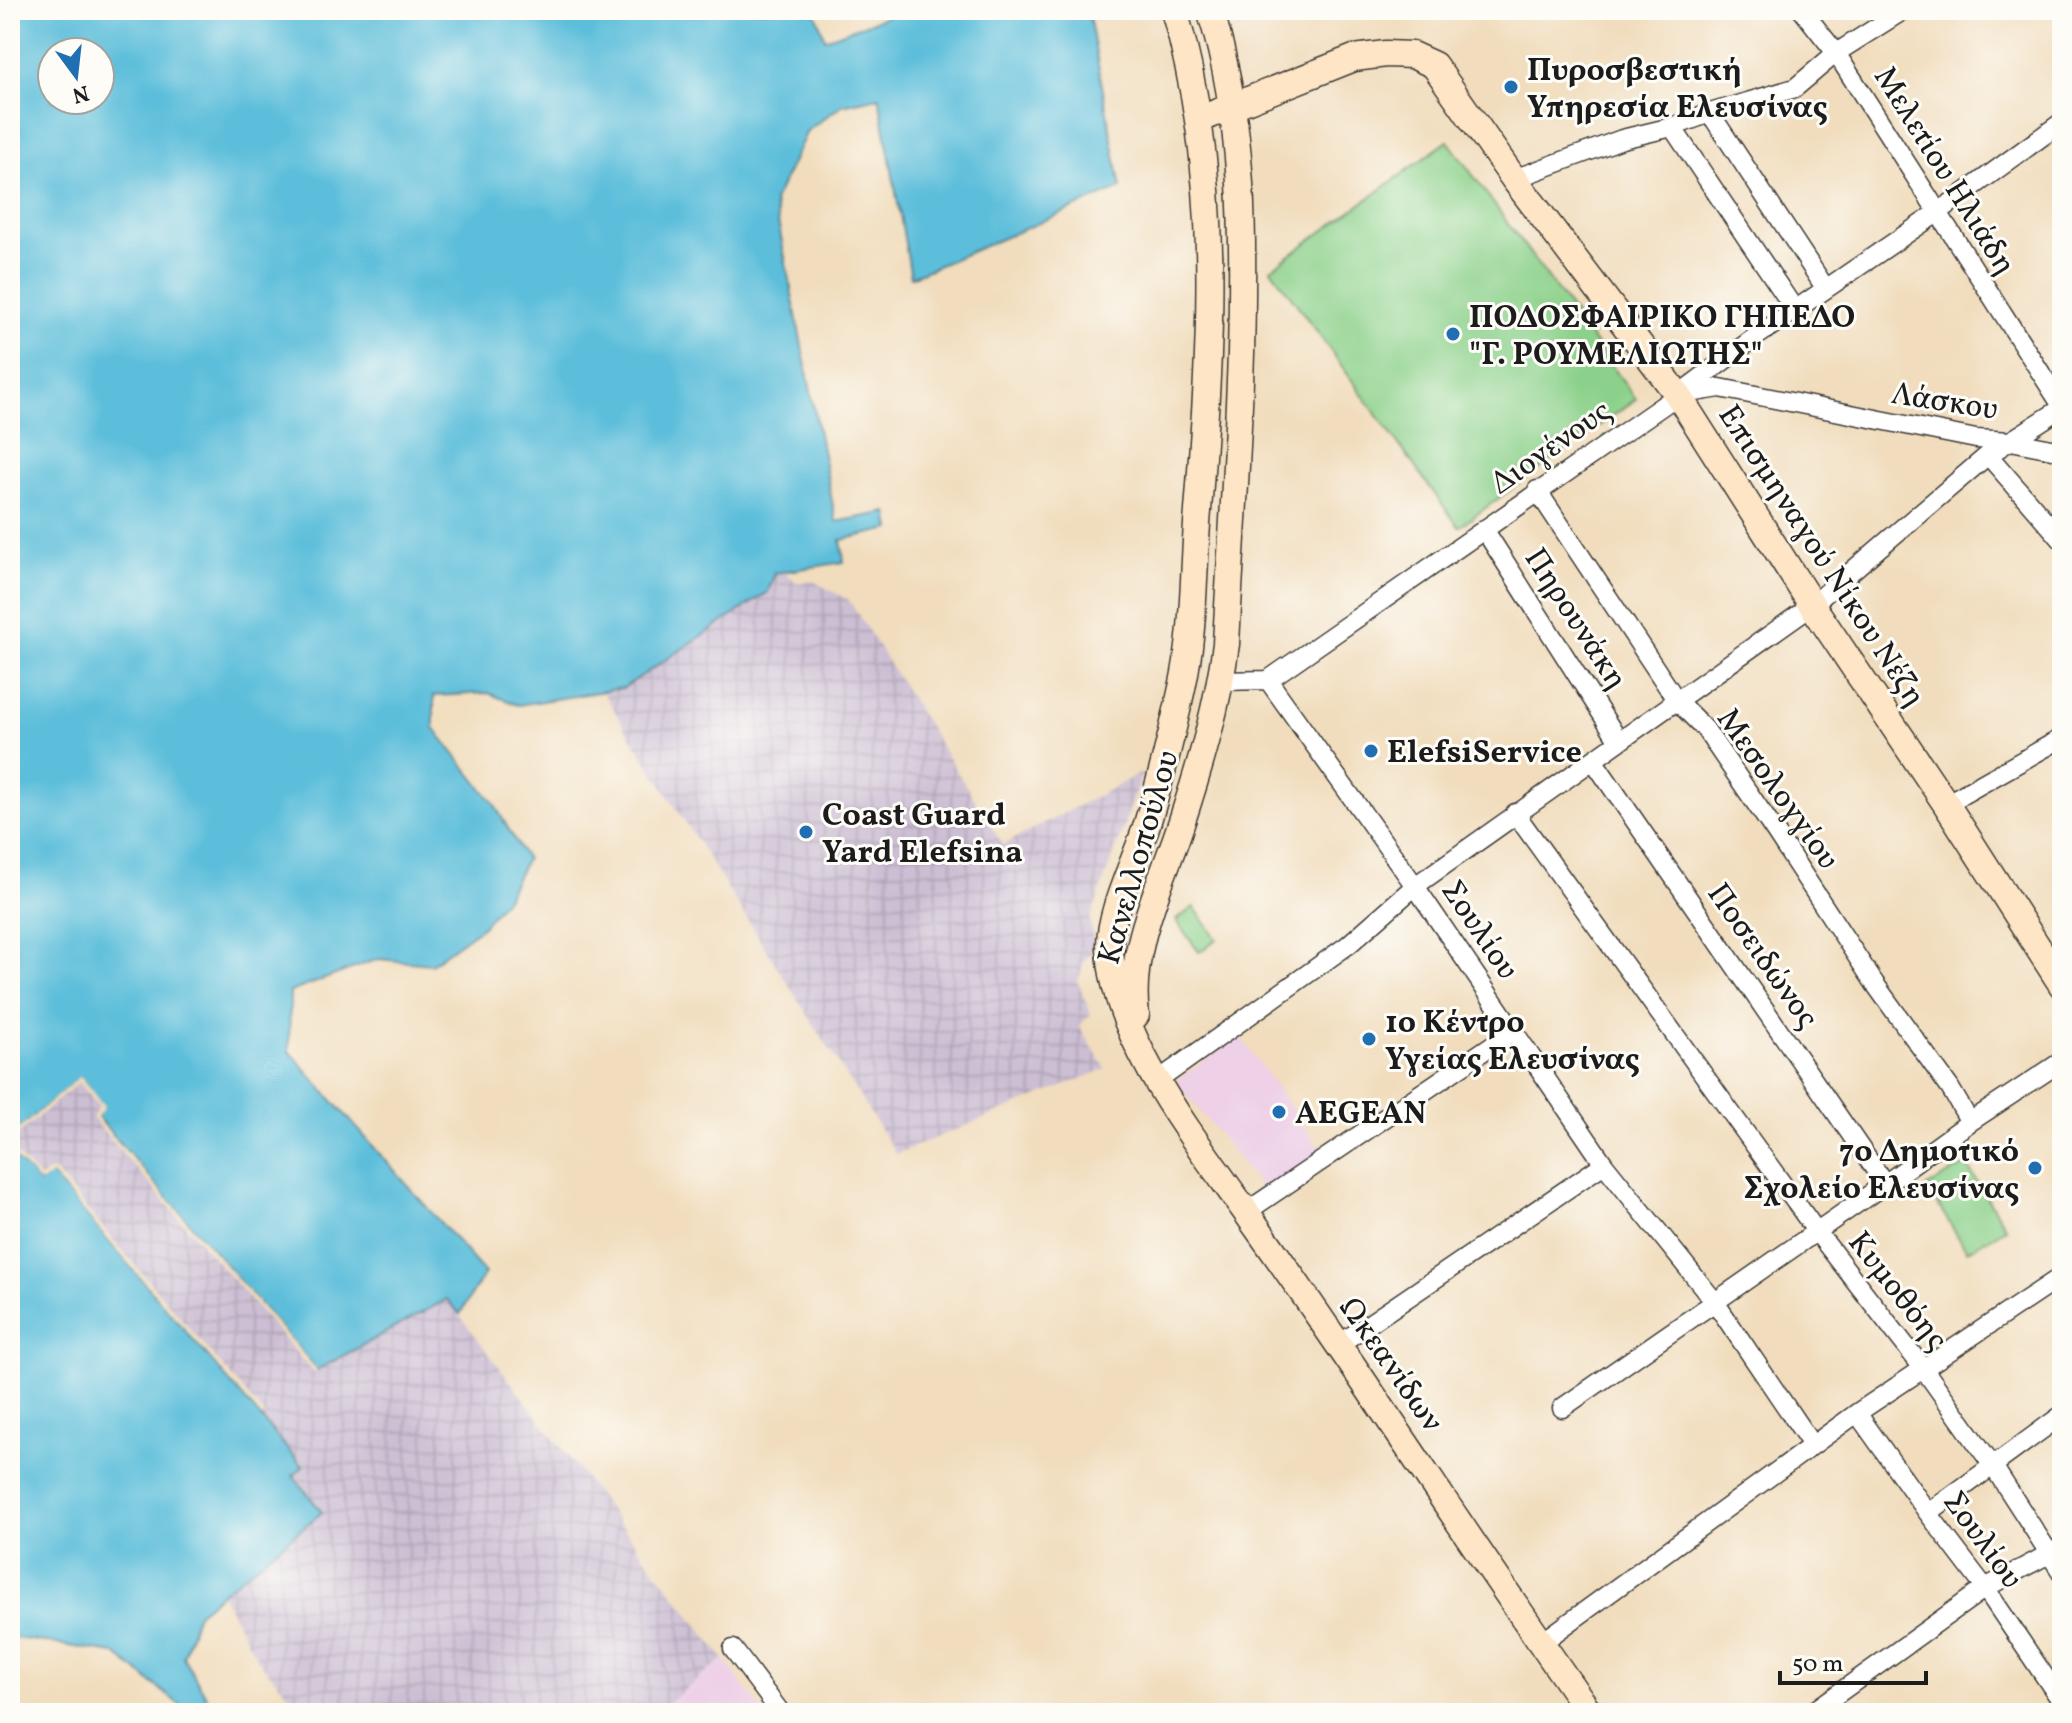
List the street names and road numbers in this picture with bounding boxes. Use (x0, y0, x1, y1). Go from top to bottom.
street label: Μελετίου Ηλιάδη (1862, 59, 2025, 284)
street label: Λάσκου (1888, 373, 2001, 433)
street label: Διογένους (1482, 391, 1621, 506)
street label: Επισμηναγού Νίκου Νέζη (1706, 397, 1935, 716)
street label: Πηρουνάκη (1512, 540, 1637, 699)
street label: Μεσολογγίου (1705, 700, 1848, 879)
street label: Κανελλοπούλου (1088, 746, 1191, 970)
street label: Σουλίου (1429, 872, 1528, 989)
street label: Ποσειδώνος (1695, 875, 1828, 1038)
street label: Κυμοθόης (1836, 1223, 1957, 1361)
street label: Ωκεανίδων (1327, 1288, 1452, 1441)
street label: Σουλίου (1931, 1483, 2032, 1599)

